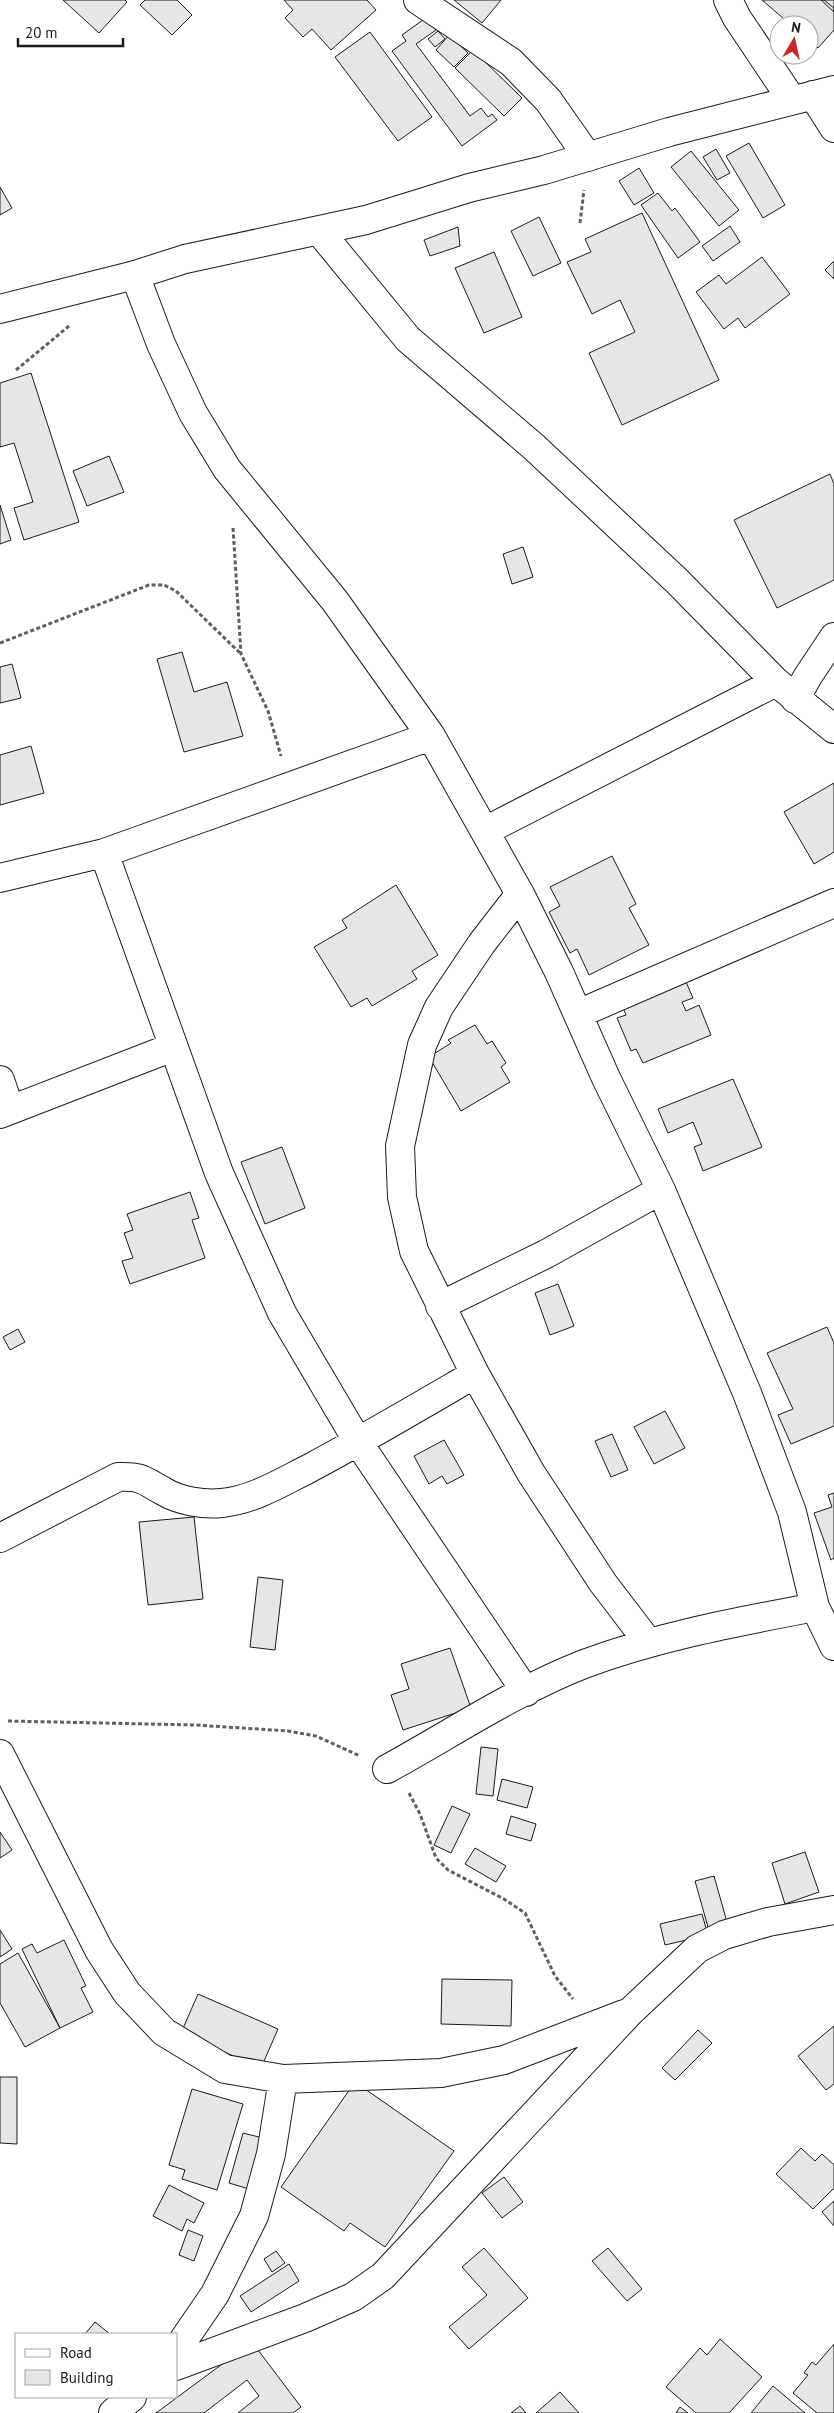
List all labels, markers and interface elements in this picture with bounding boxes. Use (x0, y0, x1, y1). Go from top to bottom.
scale bar (18, 15, 122, 47)
north arrow (769, 15, 819, 65)
text: N (790, 18, 802, 37)
text: 20 m (25, 23, 58, 42)
legend (15, 2333, 178, 2398)
text: Road (60, 2343, 92, 2362)
text: Building (60, 2368, 114, 2387)

